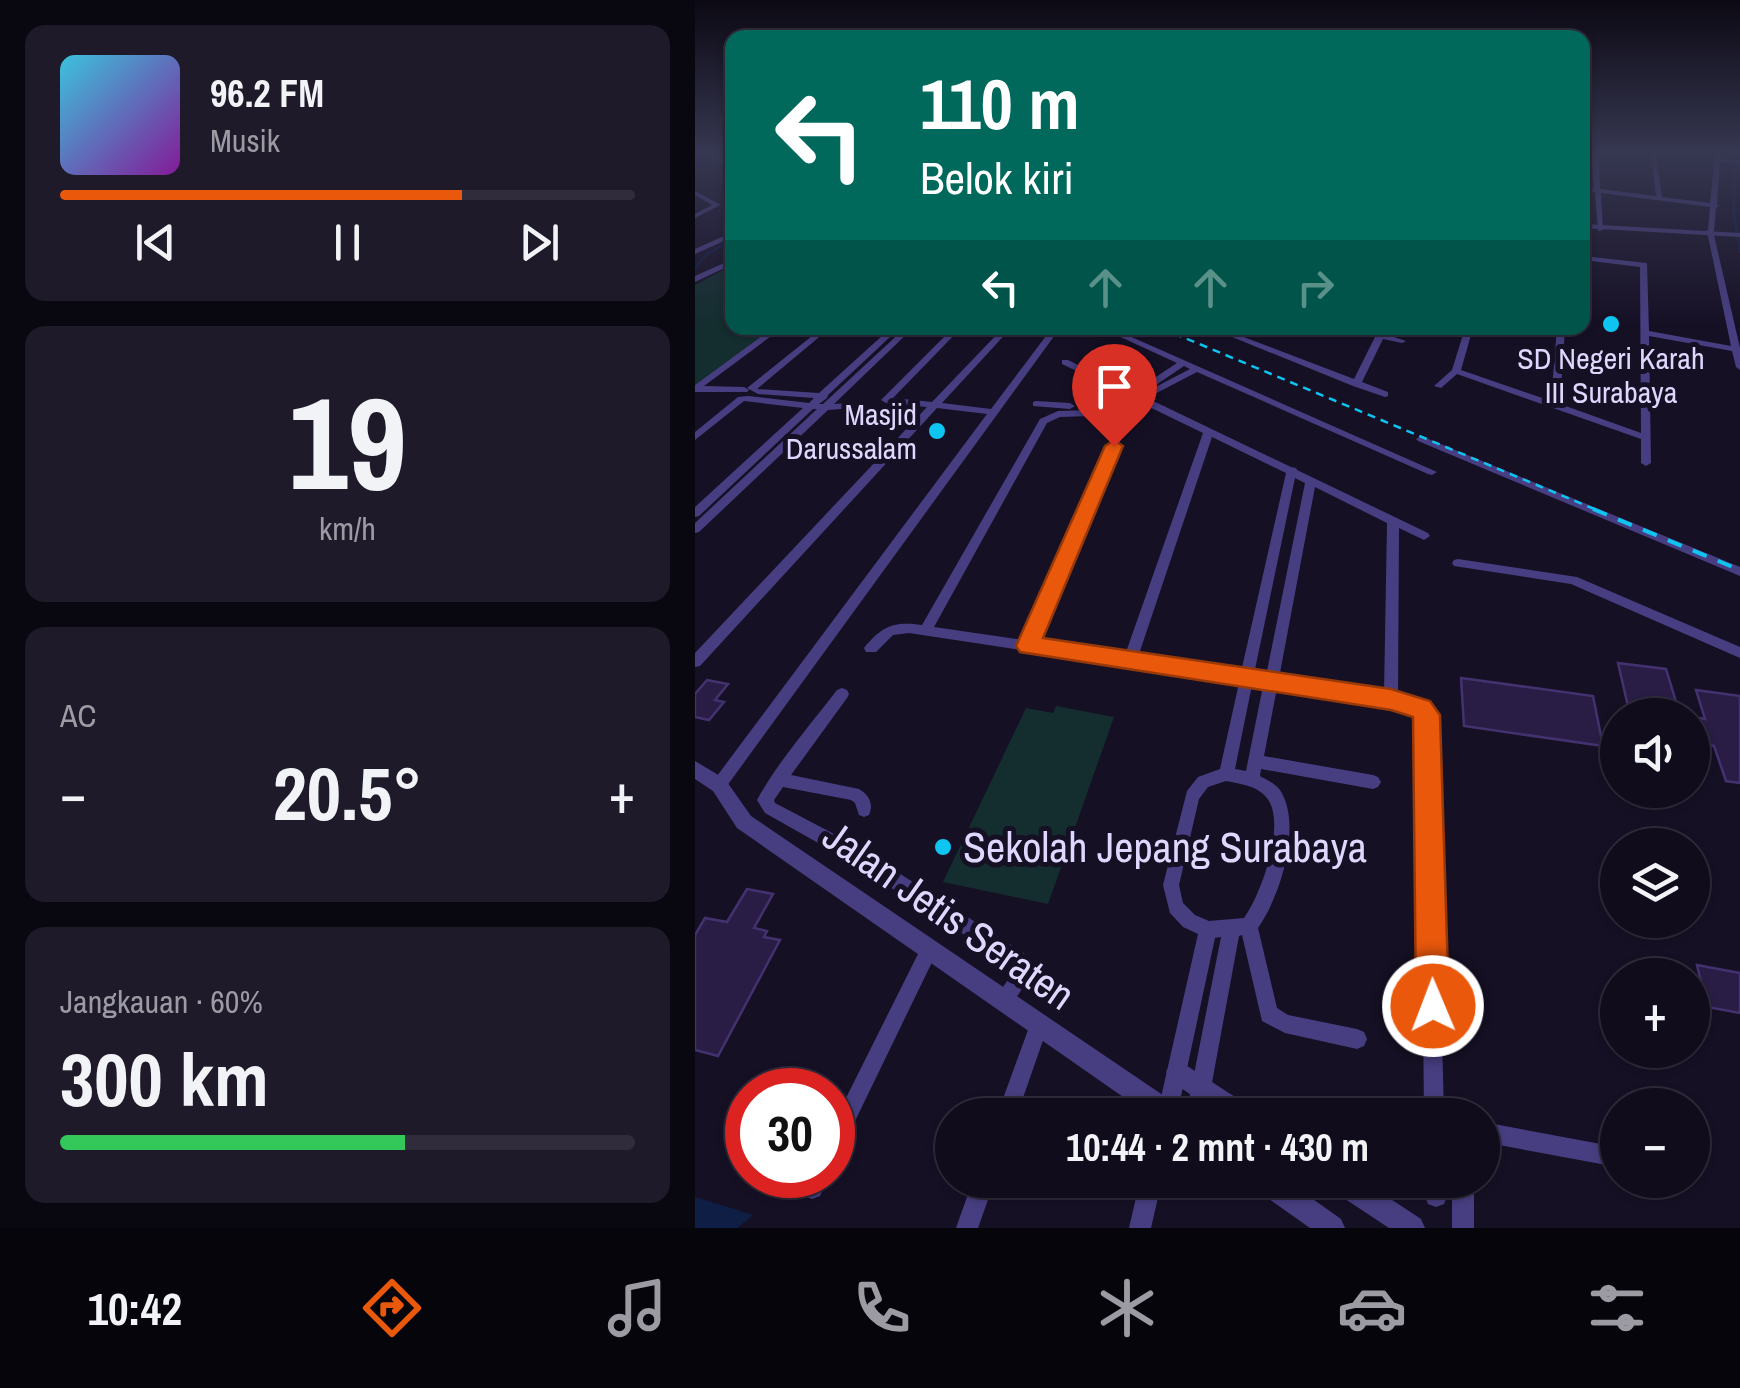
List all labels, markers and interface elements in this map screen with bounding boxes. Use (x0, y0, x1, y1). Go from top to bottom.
text: 110 m (920, 57, 1080, 151)
text: 96.2 FM (210, 68, 324, 119)
icon: left (755, 70, 885, 200)
text: Musik (210, 119, 280, 162)
text: Belok kiri (920, 147, 1074, 208)
icon: previous (128, 215, 183, 270)
icon: pause (320, 215, 375, 270)
icon: next (512, 215, 567, 270)
icon: left (973, 260, 1028, 315)
icon: ahead (1078, 260, 1133, 315)
icon: ahead (1183, 260, 1238, 315)
icon: right (1288, 260, 1343, 315)
marker: SD Negeri Karah III Surabaya (1600, 313, 1622, 335)
place label: SD Negeri Karah III Surabaya (1517, 338, 1705, 412)
pin (1072, 344, 1157, 447)
text: 19 (288, 354, 407, 530)
icon: arrive (1087, 359, 1142, 414)
place label: Masjid Darussalam (786, 394, 917, 468)
marker: Masjid Darussalam (926, 420, 948, 442)
text: km/h (319, 507, 376, 550)
text: AC (60, 694, 96, 737)
map controls (1600, 698, 1710, 1198)
button: sound (1600, 698, 1710, 808)
text: 20.5° (273, 742, 422, 843)
text: − (60, 756, 86, 830)
text: + (609, 756, 635, 830)
street label: Jalan Jetis Seraten (812, 808, 1086, 1022)
place label: Sekolah Jepang Surabaya (963, 819, 1367, 875)
button: layers (1600, 828, 1710, 938)
marker: Sekolah Jepang Surabaya (932, 836, 954, 858)
position arrow (1381, 954, 1485, 1058)
button: + (1600, 958, 1710, 1068)
text: Jangkauan · 60% (60, 980, 263, 1023)
text: 300 km (60, 1028, 269, 1129)
speed limit sign: 30 (725, 1068, 855, 1198)
button: − (1600, 1088, 1710, 1198)
text: 10:44 · 2 mnt · 430 m (1066, 1122, 1369, 1173)
icon: directions (357, 1273, 427, 1343)
icon: music (602, 1273, 672, 1343)
icon: phone (847, 1273, 917, 1343)
icon: climate (1092, 1273, 1162, 1343)
icon: car (1337, 1273, 1407, 1343)
icon: filters (1582, 1273, 1652, 1343)
text: 10:42 (88, 1278, 182, 1339)

